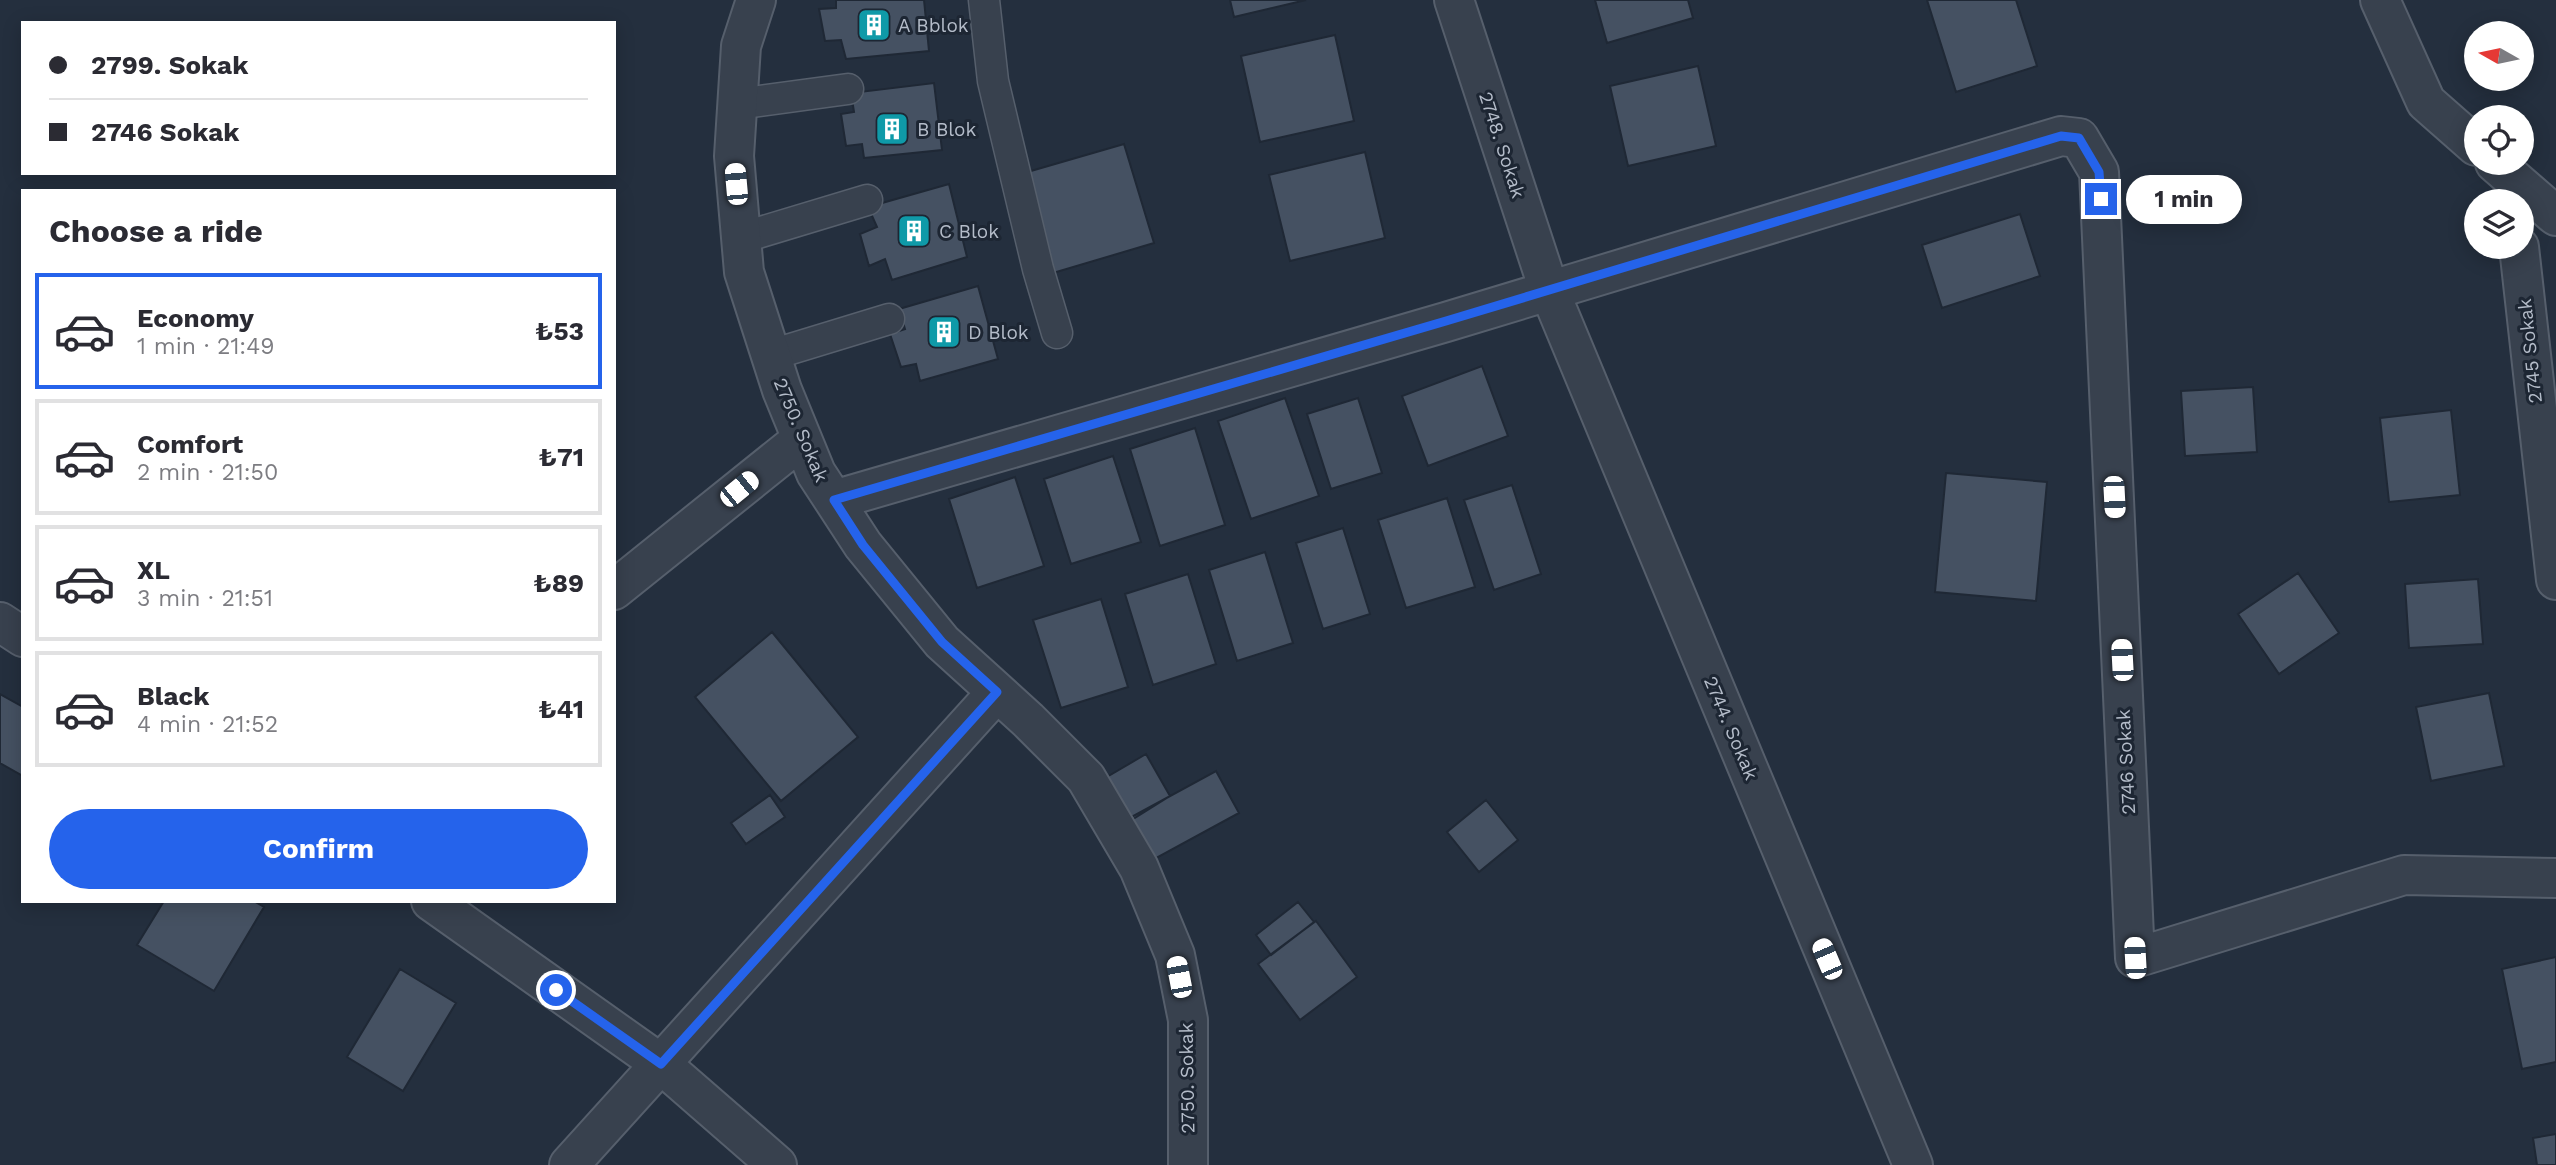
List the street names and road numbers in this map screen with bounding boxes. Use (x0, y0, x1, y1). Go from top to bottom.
street label: 2748. Sokak (1474, 89, 1530, 201)
street label: 2745 Sokak (2513, 297, 2547, 404)
street label: 2750. Sokak (769, 374, 833, 486)
street label: 2744. Sokak (1699, 673, 1763, 783)
street label: 2746 Sokak (2112, 709, 2140, 815)
street label: 2750. Sokak (1175, 1022, 1199, 1134)

